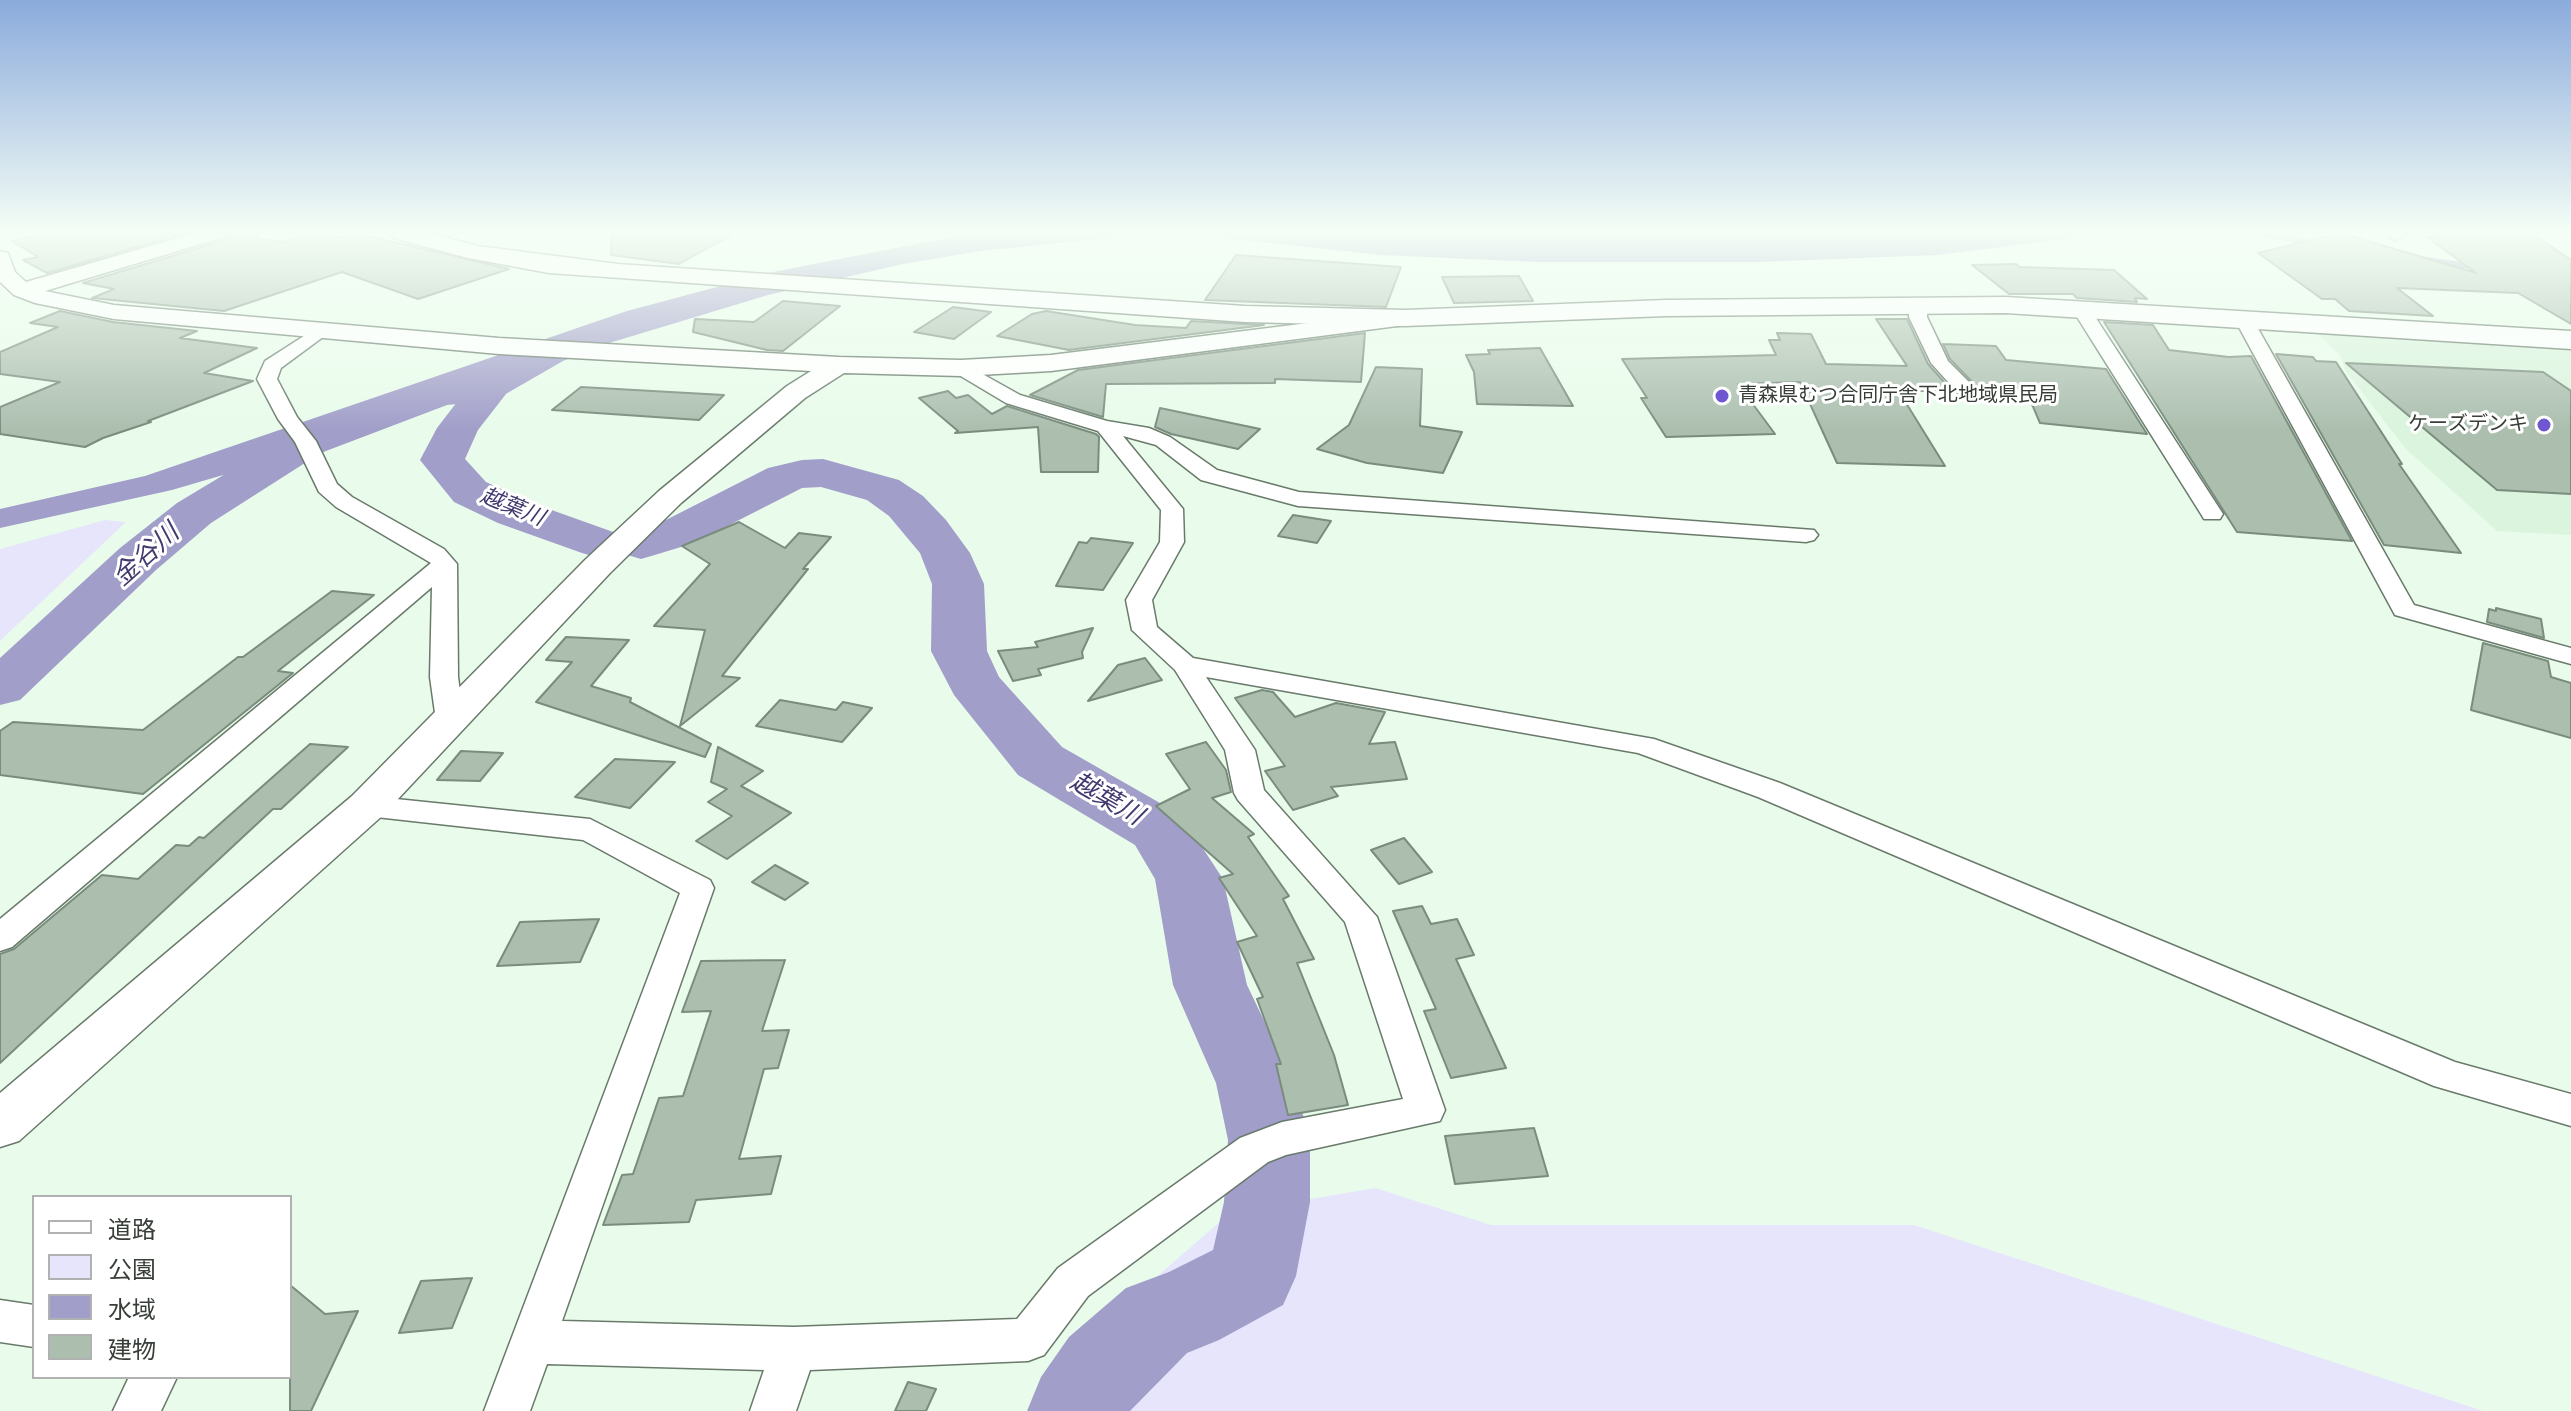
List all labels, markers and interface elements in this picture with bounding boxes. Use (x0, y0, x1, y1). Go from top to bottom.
place label: 青森県むつ合同庁舎下北地域県民局 (1738, 384, 2058, 408)
marker: 青森県むつ合同庁舎下北地域県民局 (1713, 387, 1731, 405)
place label: ケーズデンキ (2408, 413, 2528, 437)
marker: ケーズデンキ (2535, 416, 2553, 434)
water label: 越葉川 (476, 483, 548, 533)
water label: 金谷川 (108, 518, 186, 594)
water label: 越葉川 (1064, 767, 1148, 833)
legend (32, 1195, 292, 1379)
text: 道路 (108, 1216, 156, 1244)
text: 公園 (108, 1256, 156, 1284)
text: 水域 (108, 1296, 156, 1324)
text: 建物 (108, 1336, 156, 1364)

